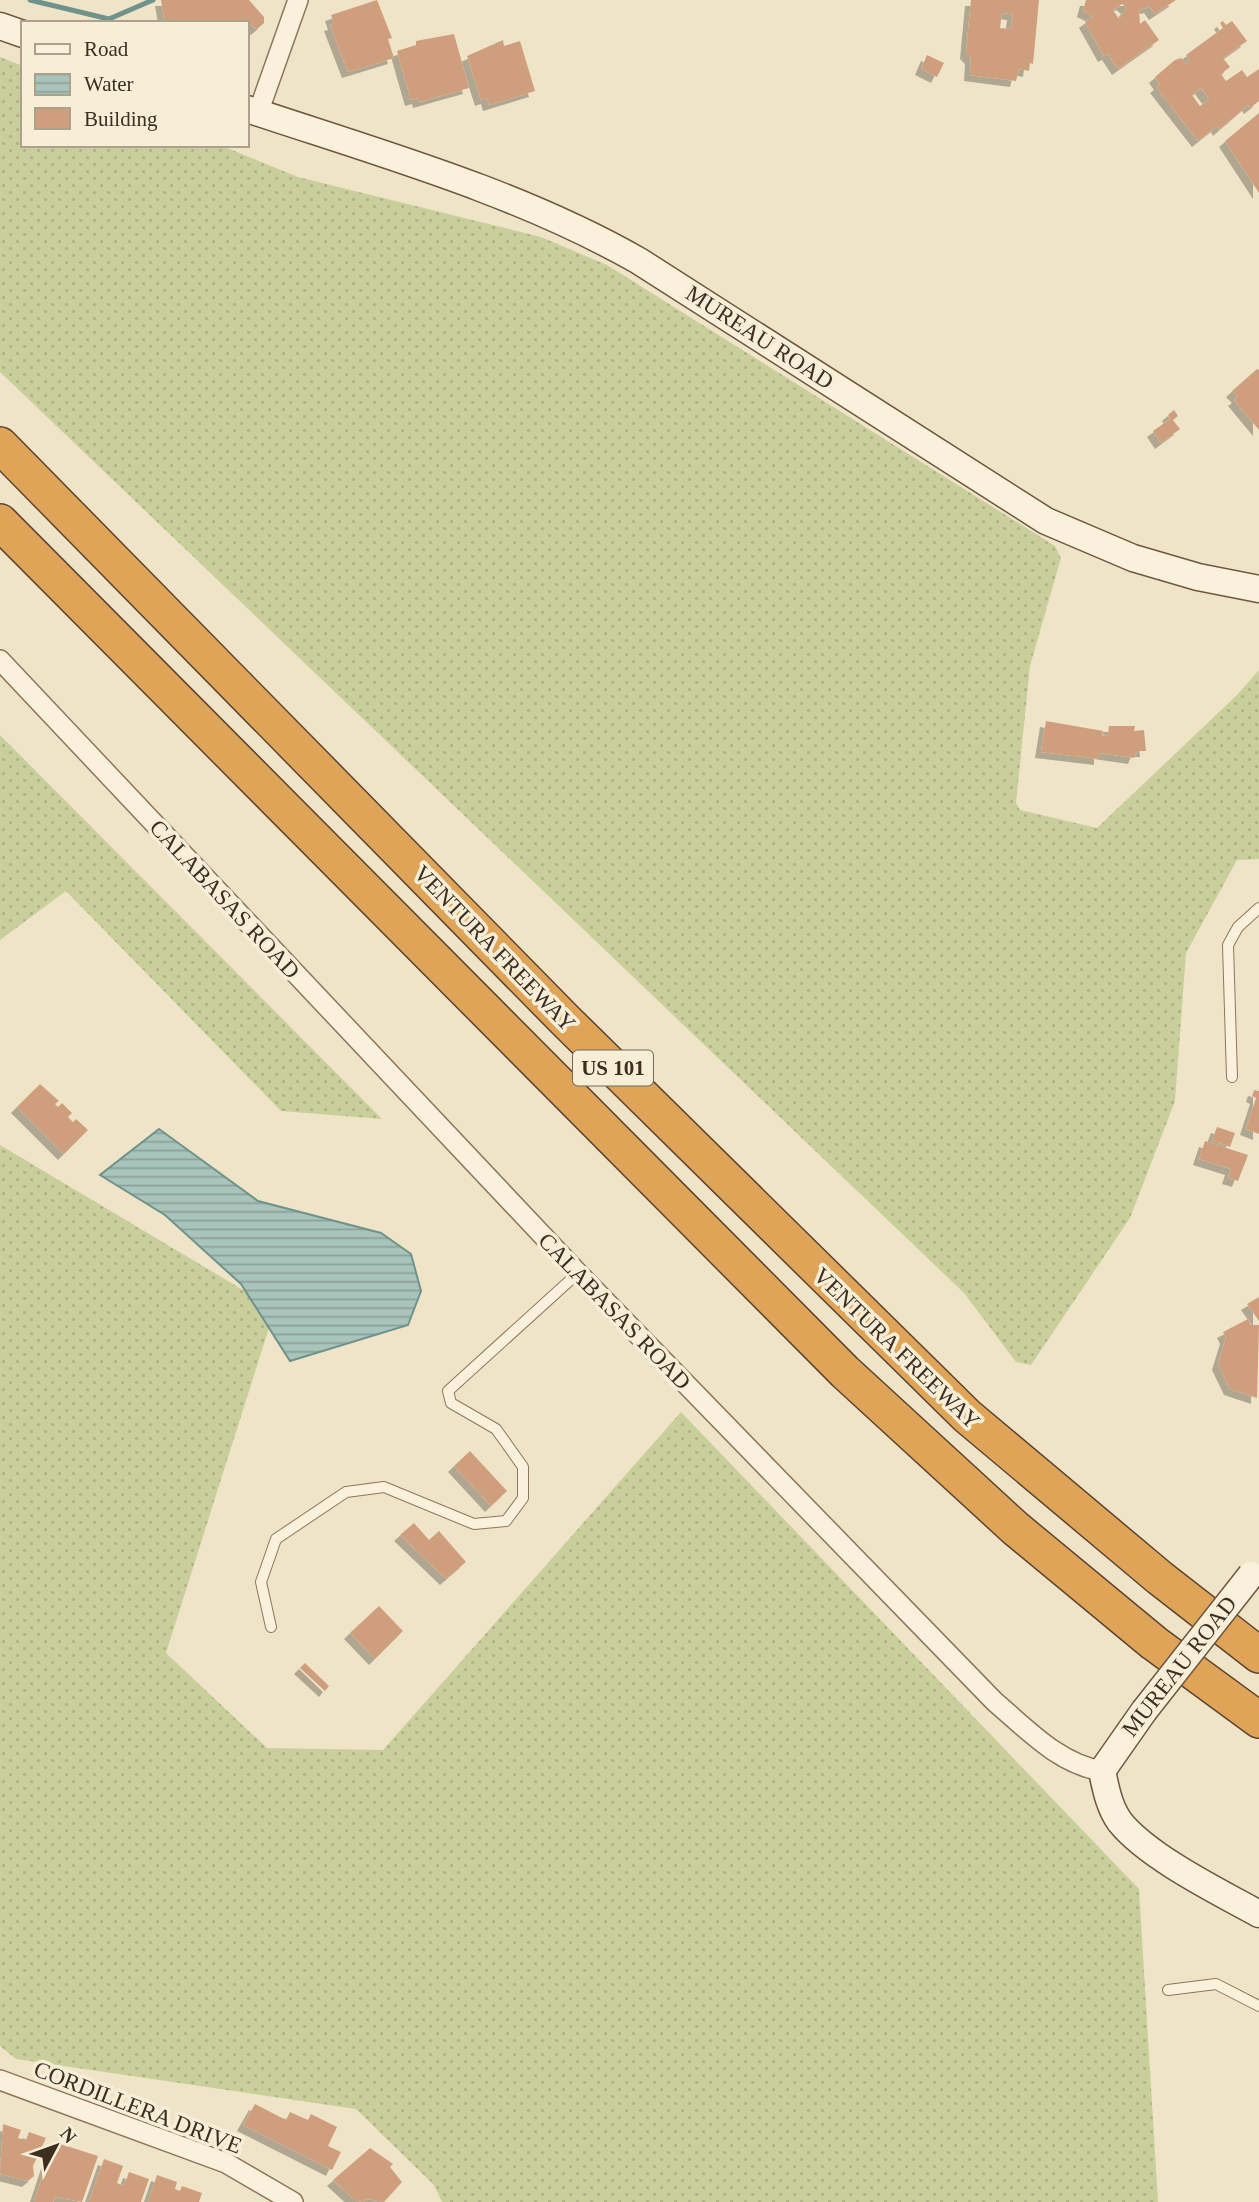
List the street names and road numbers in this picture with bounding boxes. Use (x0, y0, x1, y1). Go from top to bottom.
street label: MUREAU ROAD (681, 280, 838, 394)
street label: CALABASAS ROAD (145, 815, 305, 984)
street label: VENTURA FREEWAY (409, 860, 581, 1037)
road number: US 101 (573, 1050, 653, 1086)
street label: CALABASAS ROAD (534, 1228, 696, 1395)
street label: VENTURA FREEWAY (809, 1263, 985, 1434)
street label: MUREAU ROAD (1117, 1591, 1242, 1741)
street label: CORDILLERA DRIVE (30, 2056, 245, 2159)

